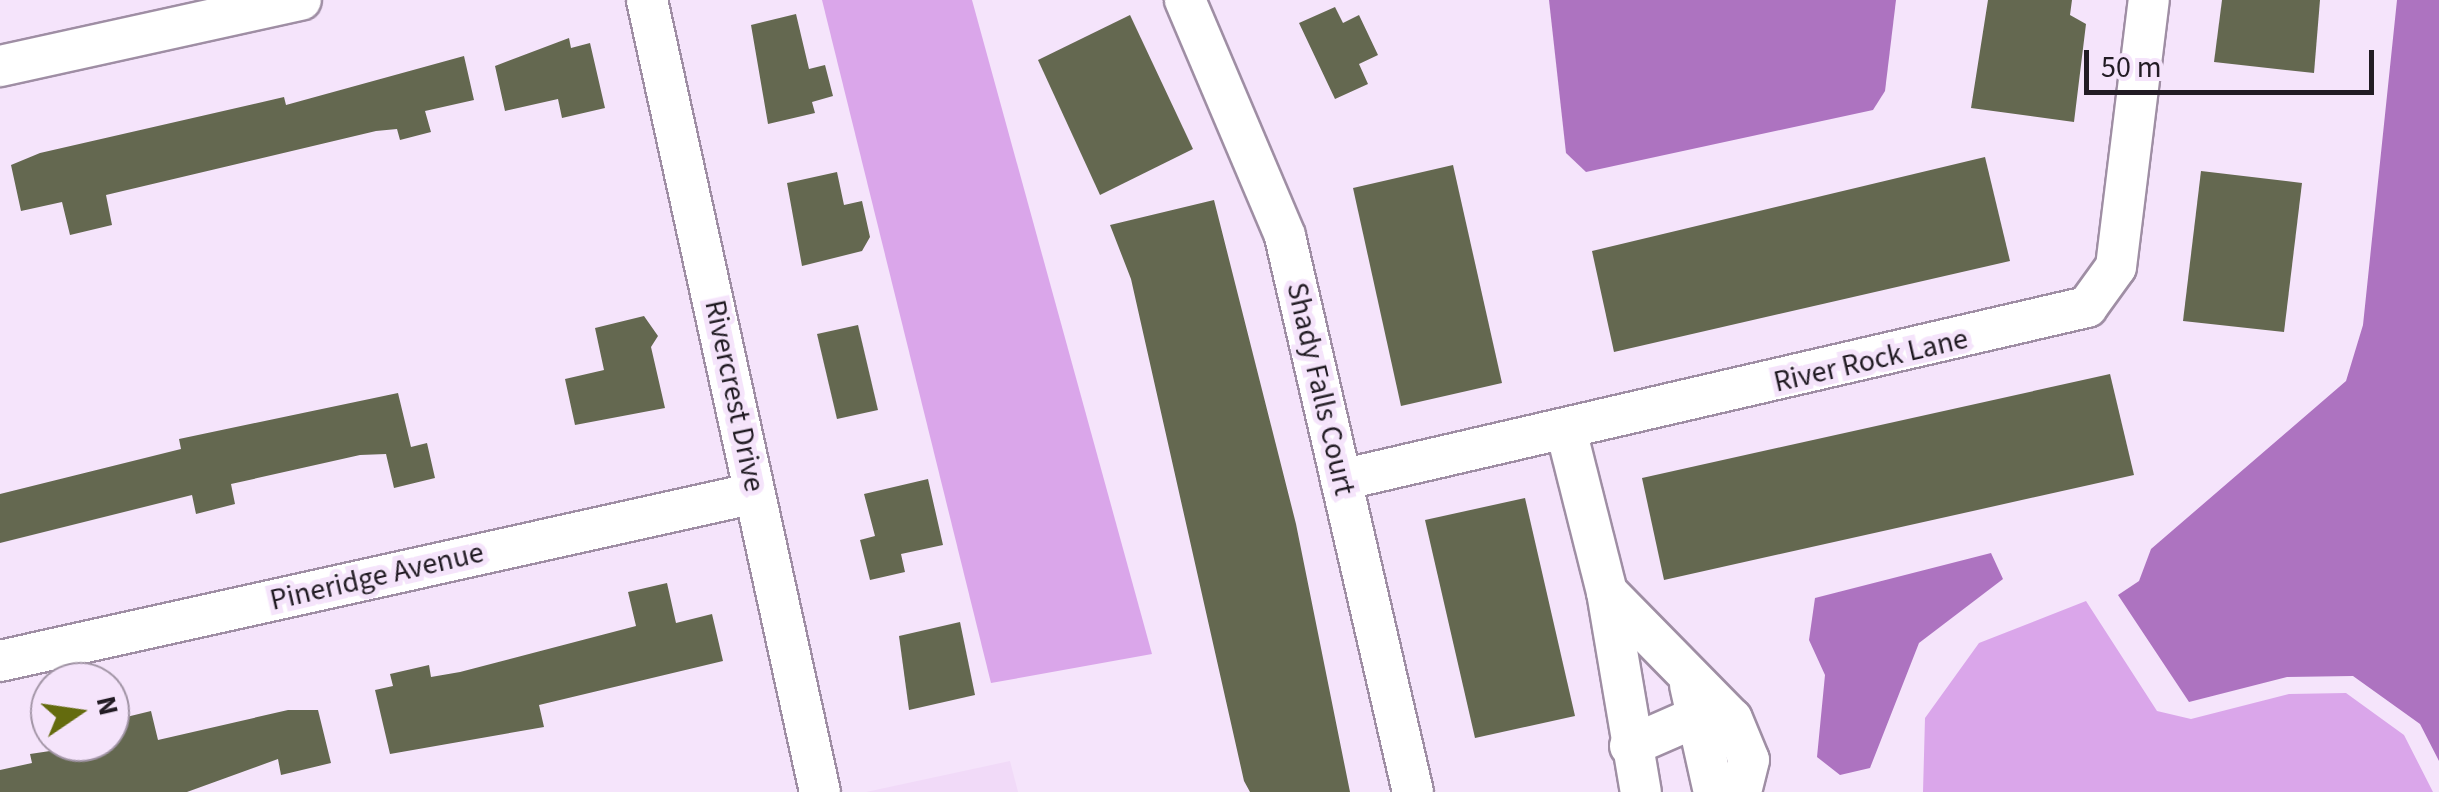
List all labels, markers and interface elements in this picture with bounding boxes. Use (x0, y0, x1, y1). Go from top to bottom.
scale bar (2089, 30, 2379, 92)
text: 50 m (2101, 46, 2162, 89)
street label: Shady Falls Court (1278, 279, 1362, 499)
street label: Rivercrest Drive (696, 297, 772, 495)
street label: River Rock Lane (1770, 321, 1972, 401)
street label: Pineridge Avenue (267, 535, 487, 619)
north arrow (30, 662, 130, 762)
text: N (86, 692, 129, 719)

